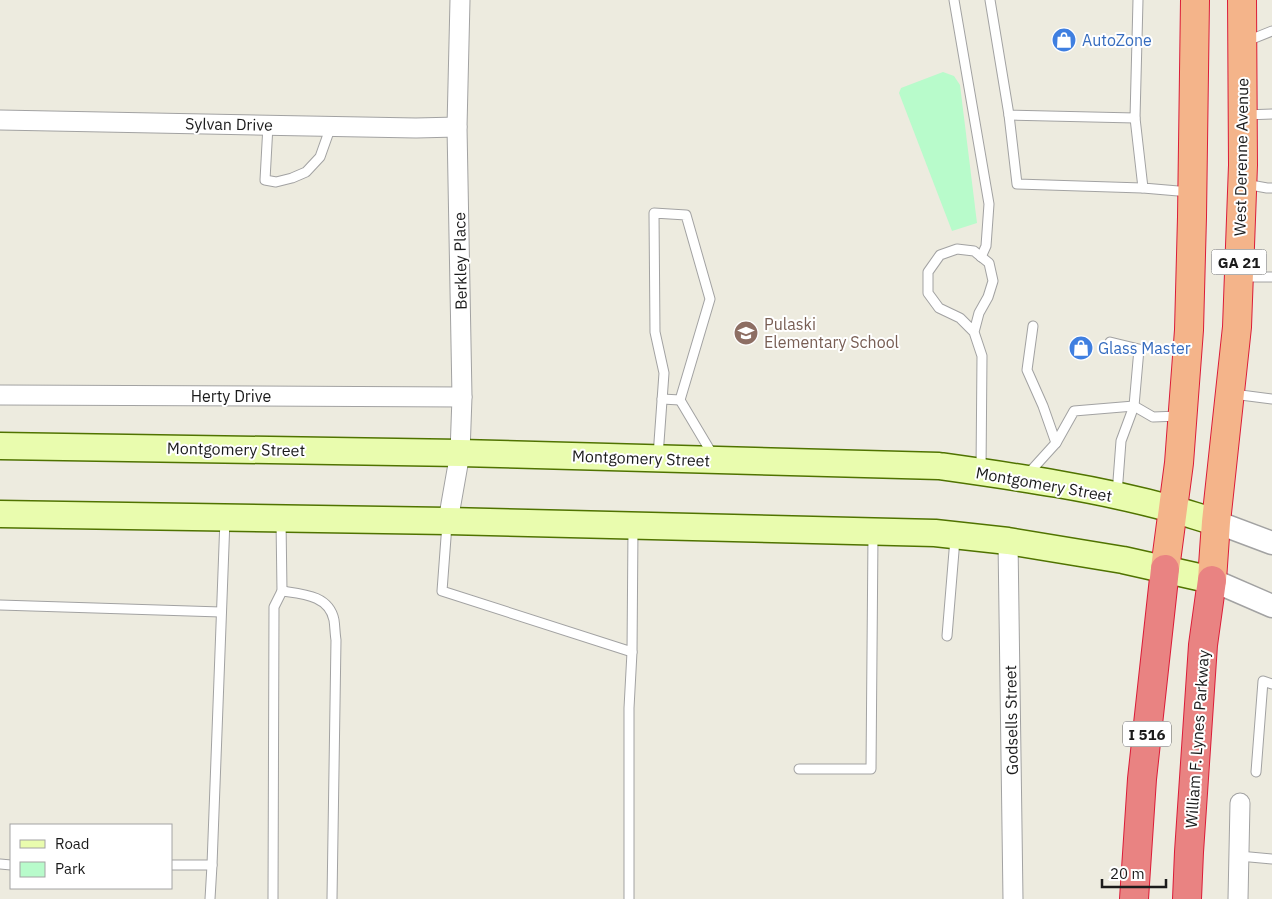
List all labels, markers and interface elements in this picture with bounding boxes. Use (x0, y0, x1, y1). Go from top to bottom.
shop icon: AutoZone (1051, 27, 1077, 53)
place label: AutoZone (1082, 30, 1152, 50)
street label: West Derenne Avenue (1230, 78, 1252, 236)
street label: Sylvan Drive (185, 113, 273, 135)
street label: Berkley Place (449, 212, 471, 310)
road number: GA 21 (1212, 250, 1266, 274)
place label: Pulaski Elementary School (764, 314, 899, 352)
school or university icon: Pulaski Elementary School (733, 320, 759, 346)
shop icon: Glass Master (1068, 335, 1094, 361)
place label: Glass Master (1098, 338, 1191, 358)
street label: Herty Drive (191, 386, 271, 406)
street label: Montgomery Street (167, 438, 305, 460)
street label: Montgomery Street (572, 446, 710, 470)
street label: Montgomery Street (974, 462, 1114, 506)
street label: William F. Lynes Parkway (1181, 649, 1213, 829)
street label: Godsells Street (1000, 665, 1022, 775)
road number: I 516 (1123, 722, 1171, 746)
legend (10, 824, 172, 889)
text: Road (55, 834, 90, 853)
scale bar (1102, 856, 1166, 888)
text: Park (55, 859, 85, 878)
text: 20 m (1110, 864, 1145, 883)

